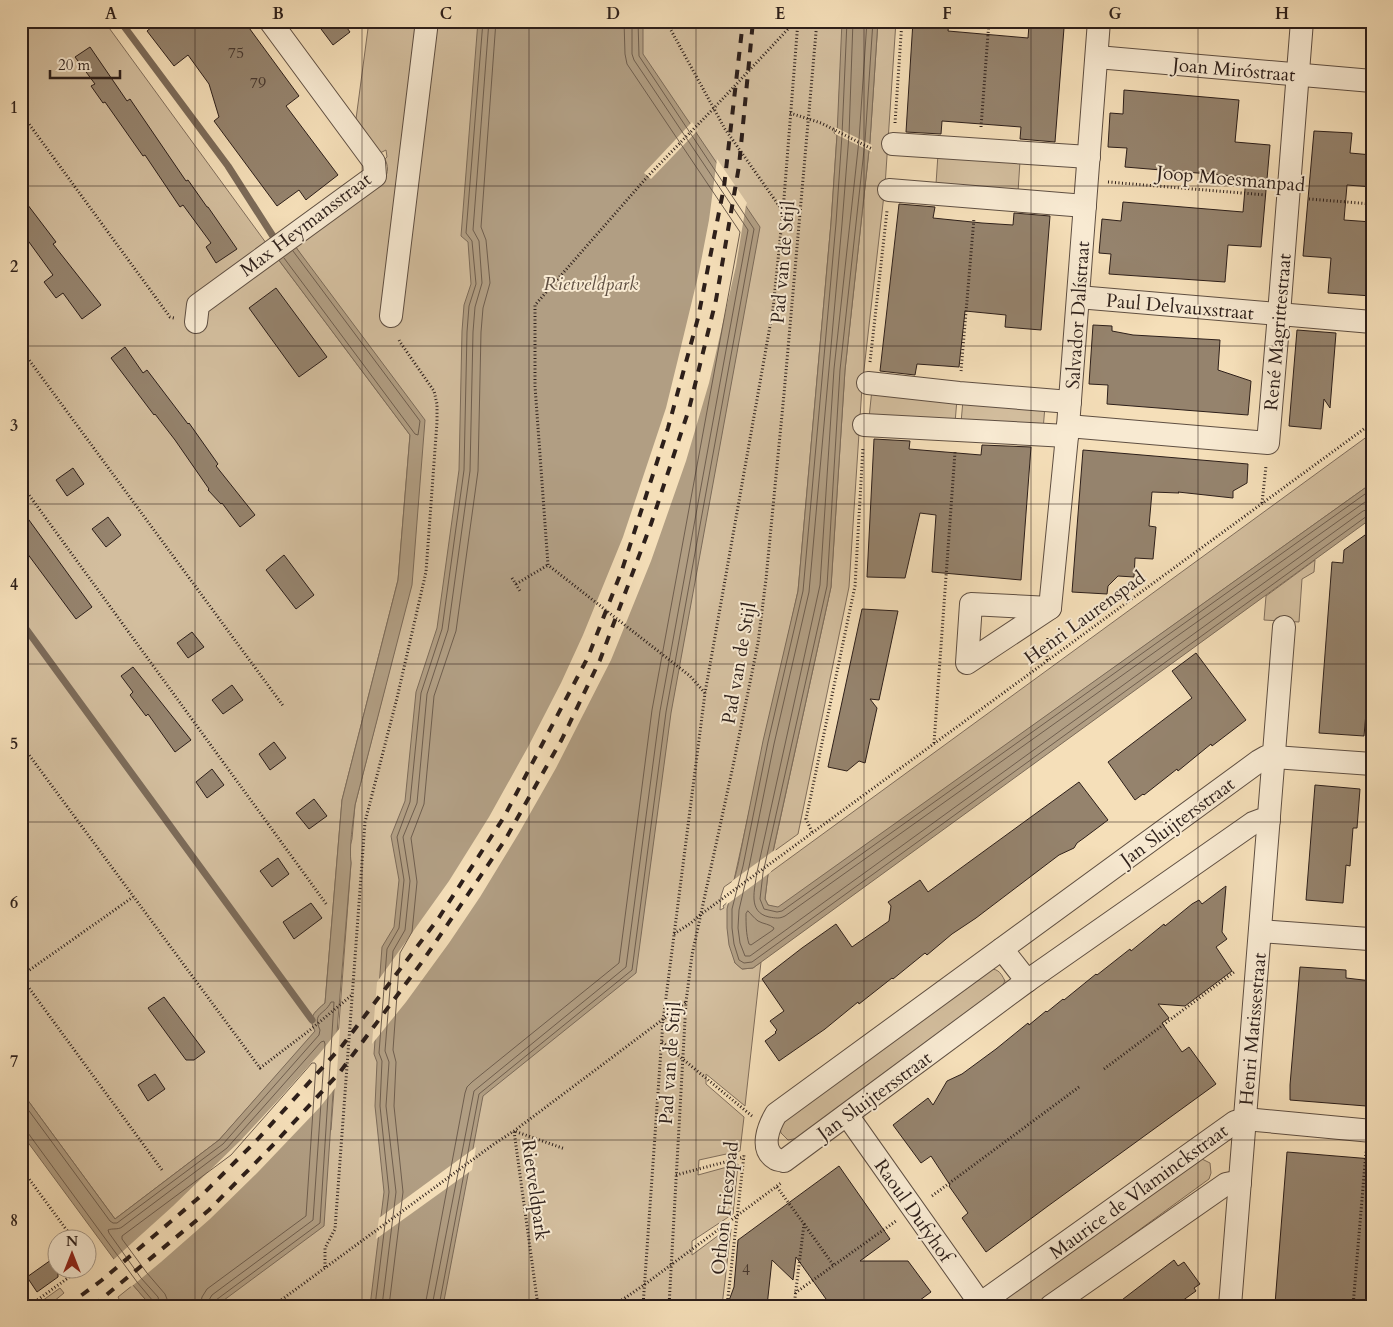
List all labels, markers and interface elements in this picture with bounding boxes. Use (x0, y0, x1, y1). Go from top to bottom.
text: A (105, 3, 117, 25)
text: B (272, 3, 284, 25)
text: C (440, 3, 452, 25)
text: D (606, 3, 620, 25)
text: E (775, 3, 785, 25)
text: F (942, 3, 952, 25)
text: G (1108, 3, 1122, 25)
text: H (1275, 3, 1289, 25)
house number: 75 (228, 42, 244, 64)
scale bar (50, 48, 120, 80)
street label: Joan Miróstraat (1169, 51, 1296, 88)
text: 20 m (58, 55, 90, 75)
house number: 79 (250, 72, 266, 94)
text: 1 (10, 97, 18, 119)
street label: Joop Moesmanpad (1153, 159, 1306, 198)
street label: Max Heymansstraat (235, 167, 377, 283)
street label: Pad van de Stijl (765, 199, 801, 325)
street label: Salvador Dalístraat (1060, 240, 1096, 390)
street label: René Magrittestraat (1258, 252, 1298, 412)
text: 2 (10, 256, 18, 278)
park label: Rietveldpark (544, 271, 639, 297)
street label: Paul Delvauxstraat (1105, 288, 1255, 326)
text: 3 (10, 415, 18, 437)
street label: Henri Laurenspad (1019, 565, 1150, 671)
text: 4 (10, 574, 18, 596)
street label: Pad van de Stijl (715, 600, 763, 726)
text: 5 (10, 733, 18, 755)
street label: Jan Sluijtersstraat (1113, 771, 1240, 874)
text: 6 (10, 892, 18, 914)
street label: Henri Matissestraat (1233, 952, 1273, 1107)
street label: Pad van de Stijl (653, 1001, 687, 1125)
street label: Jan Sluijtersstraat (810, 1045, 937, 1148)
text: 7 (10, 1051, 18, 1073)
street label: Maurice de Vlaminckstraat (1044, 1118, 1233, 1265)
street label: Rietveldpark (515, 1138, 555, 1243)
street label: Othon Frieszpad (705, 1140, 745, 1276)
street label: Raoul Dufyhof (868, 1154, 960, 1270)
text: 8 (10, 1210, 18, 1232)
north arrow (48, 1230, 98, 1280)
text: N (66, 1232, 78, 1251)
house number: 4 (742, 1259, 750, 1281)

